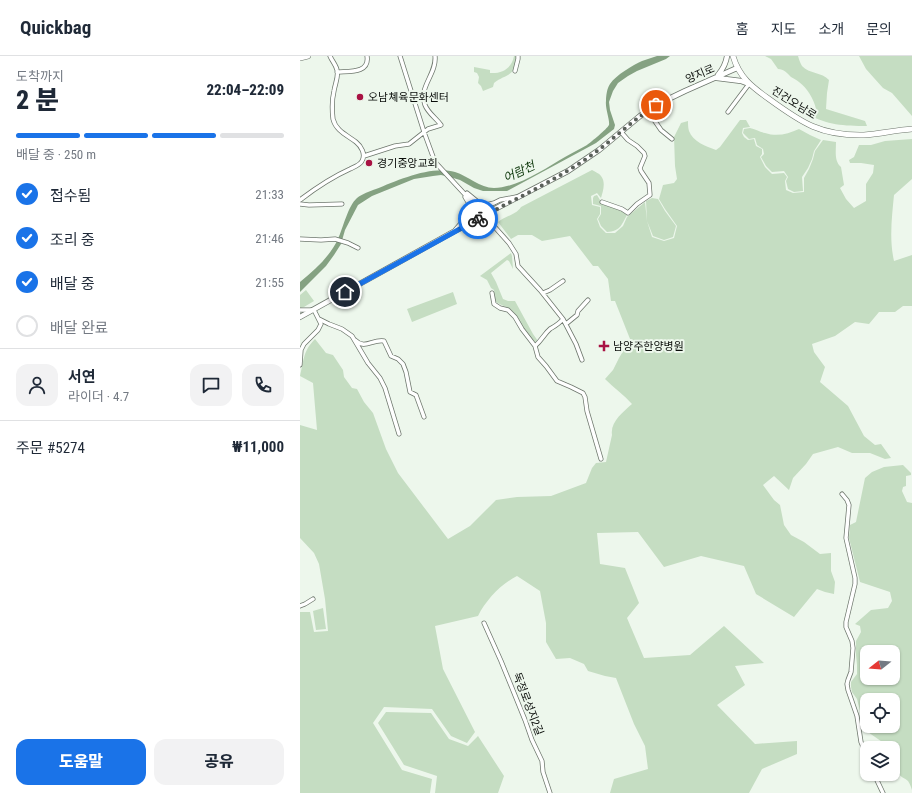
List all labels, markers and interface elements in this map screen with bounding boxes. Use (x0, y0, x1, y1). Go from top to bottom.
text: Quickbag (20, 16, 91, 39)
text: 홈 (736, 21, 749, 37)
text: 지도 (771, 21, 796, 37)
text: 소개 (818, 21, 844, 37)
text: 문의 (866, 21, 892, 37)
street label: 양지로 (683, 62, 717, 86)
text: 도착까지 (16, 69, 64, 84)
text: 22:04–22:09 (206, 81, 284, 99)
street label: 진건오남로 (769, 84, 819, 122)
text: 2 분 (16, 85, 59, 115)
pin (639, 88, 673, 122)
place label: 오남쳬육문화센터 (368, 91, 449, 104)
marker: 오남쳬육문화센터 (355, 92, 365, 102)
icon: bag (645, 94, 667, 116)
text: 배달 중 · 250 m (16, 147, 96, 162)
place label: 경기중앙교회 (377, 157, 438, 170)
marker: 경기중앙교회 (364, 158, 374, 168)
water label: 어람천 (501, 158, 539, 185)
icon: check (16, 183, 38, 205)
text: 접수됨 (50, 187, 91, 205)
text: 21:33 (255, 187, 284, 202)
courier (458, 199, 498, 239)
icon: bike (467, 208, 489, 230)
icon: check (16, 227, 38, 249)
text: 조리 중 (50, 231, 95, 249)
text: 21:46 (255, 231, 284, 246)
icon: check (16, 271, 38, 293)
text: 배달 중 (50, 275, 95, 293)
text: 21:55 (255, 275, 284, 290)
pin (328, 275, 362, 309)
icon: home (334, 281, 356, 303)
text: 배달 완료 (50, 319, 109, 337)
marker: 남양주한양병원 (598, 340, 610, 352)
place label: 남양주한양병원 (613, 340, 684, 353)
button: person (16, 364, 58, 406)
button: chat (190, 364, 232, 406)
button: phone (242, 364, 284, 406)
text: 서연 (68, 368, 96, 386)
text: 라이더 · 4.7 (68, 389, 129, 404)
text: ₩11,000 (232, 438, 284, 456)
text: 주문 #5274 (16, 439, 85, 457)
north arrow (860, 645, 900, 685)
map controls (860, 645, 900, 781)
street label: 독정로성지2길 (510, 671, 546, 737)
button: locate (860, 693, 900, 733)
button: 도움말 (16, 739, 146, 785)
button: 공유 (154, 739, 284, 785)
button: layers (860, 741, 900, 781)

